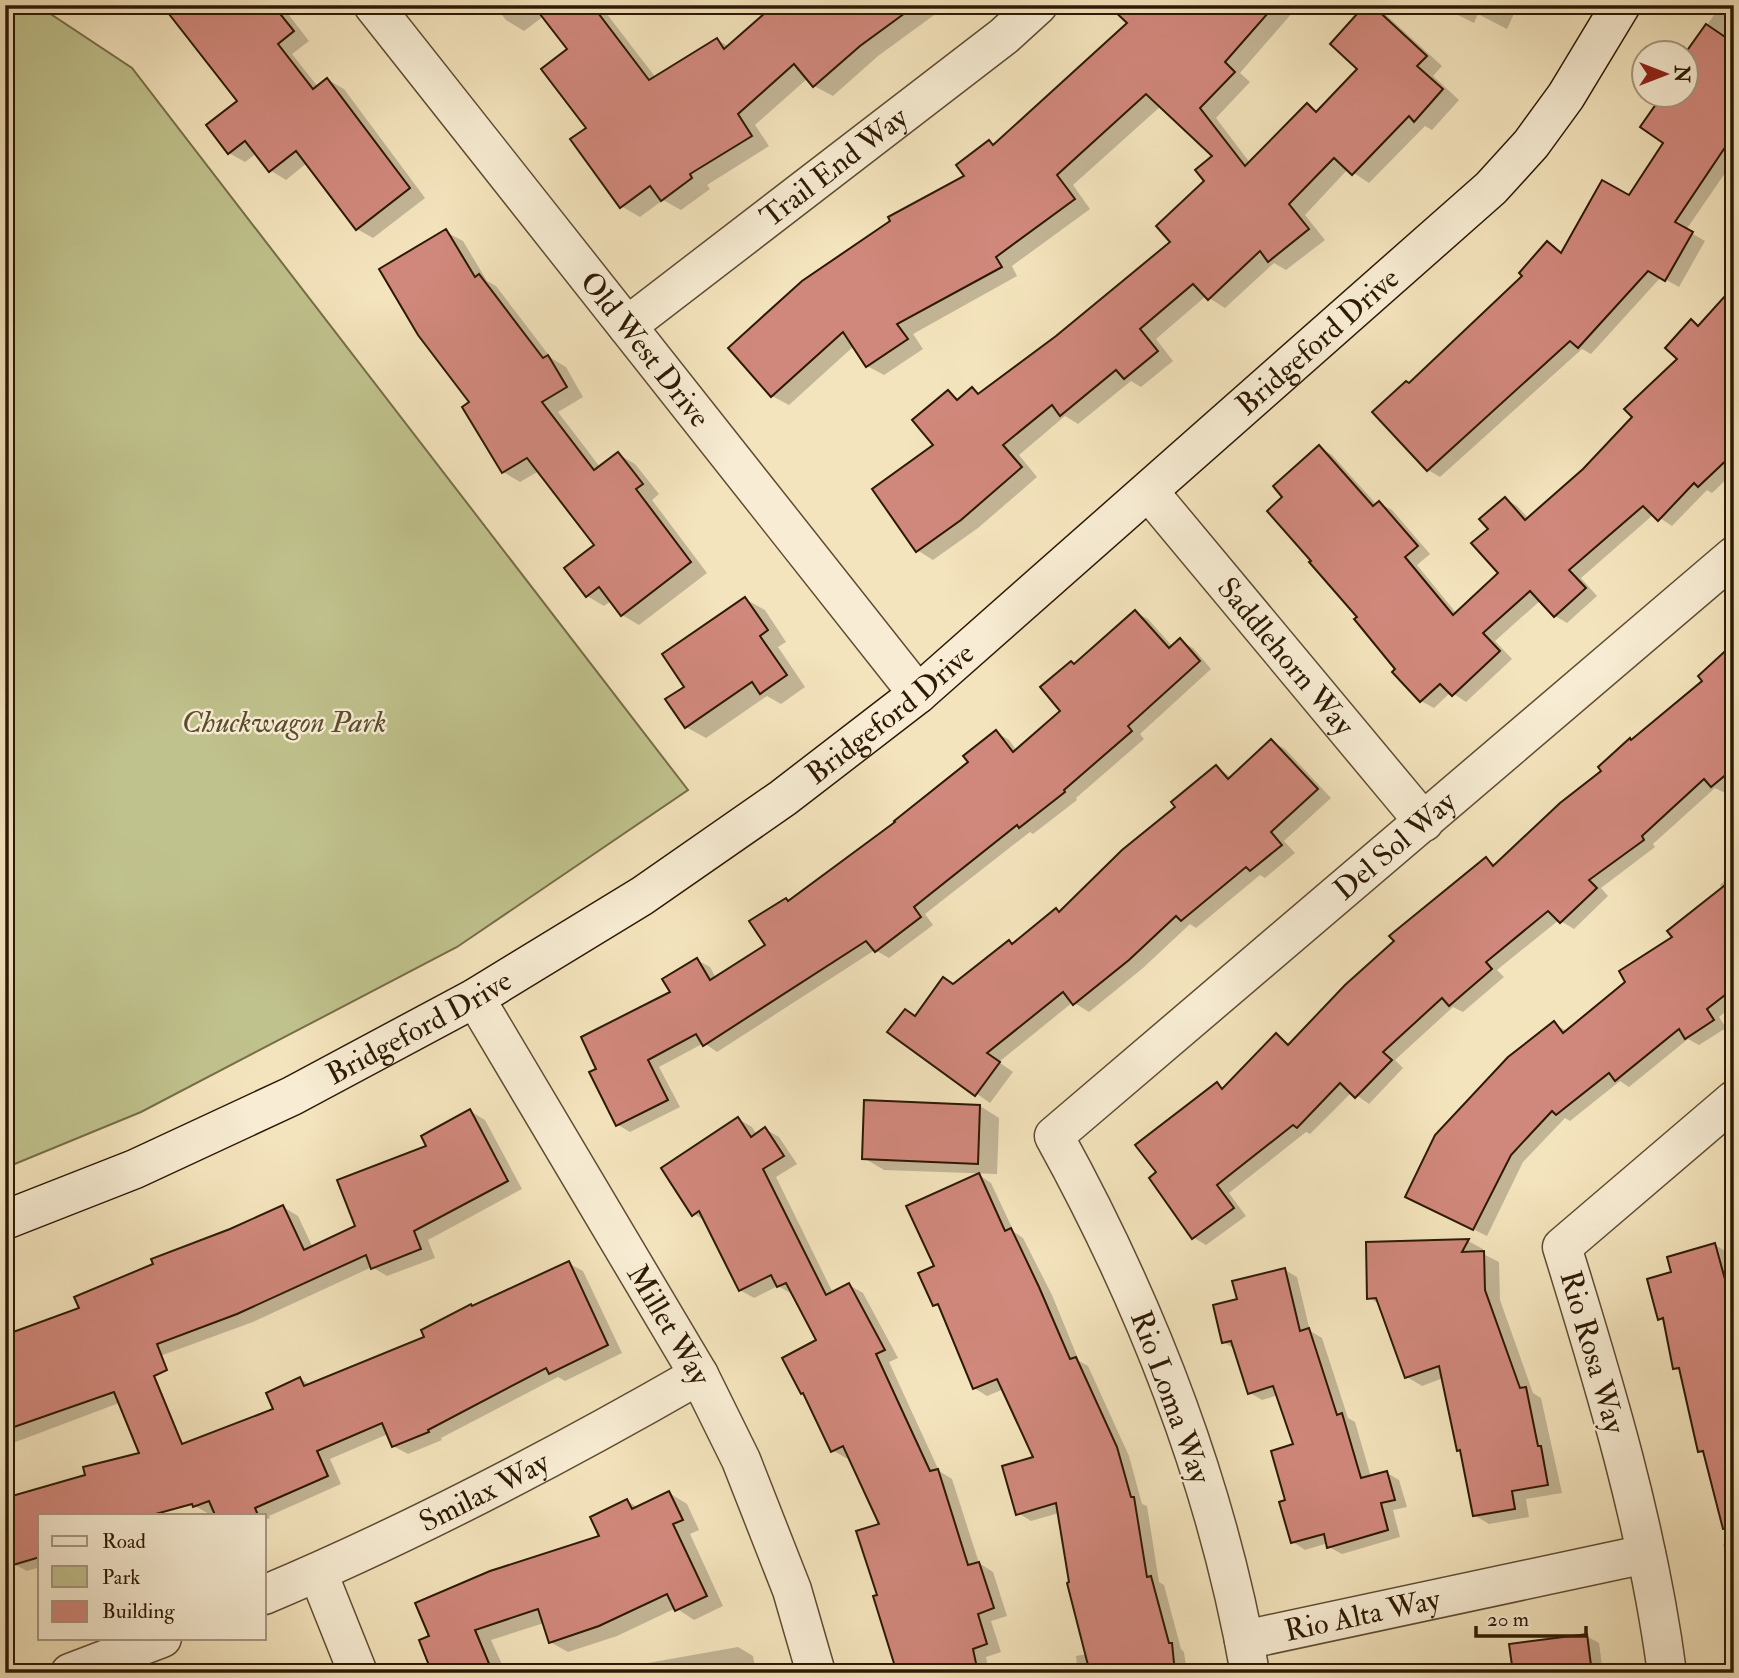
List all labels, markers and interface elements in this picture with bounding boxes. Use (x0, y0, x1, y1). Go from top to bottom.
north arrow (1630, 38, 1700, 108)
text: N (1669, 64, 1693, 83)
street label: Trail End Way (753, 99, 916, 236)
street label: Bridgeford Drive (1228, 260, 1407, 424)
street label: Old West Drive (572, 264, 718, 435)
street label: Saddlehorn Way (1209, 570, 1363, 744)
street label: Bridgeford Drive (799, 635, 982, 793)
park label: Chuckwagon Park (182, 704, 386, 741)
street label: Del Sol Way (1326, 783, 1464, 908)
street label: Bridgeford Drive (320, 962, 518, 1093)
street label: Millet Way (619, 1258, 719, 1392)
street label: Rio Rosa Way (1552, 1266, 1634, 1439)
street label: Rio Loma Way (1122, 1306, 1219, 1489)
street label: Smilax Way (413, 1443, 556, 1541)
legend (38, 1514, 266, 1640)
text: Road (102, 1528, 147, 1555)
text: Park (102, 1564, 140, 1591)
street label: Rio Alta Way (1281, 1580, 1444, 1650)
scale bar (1476, 1594, 1587, 1638)
text: Building (102, 1598, 175, 1625)
text: 20 m (1487, 1606, 1529, 1633)

